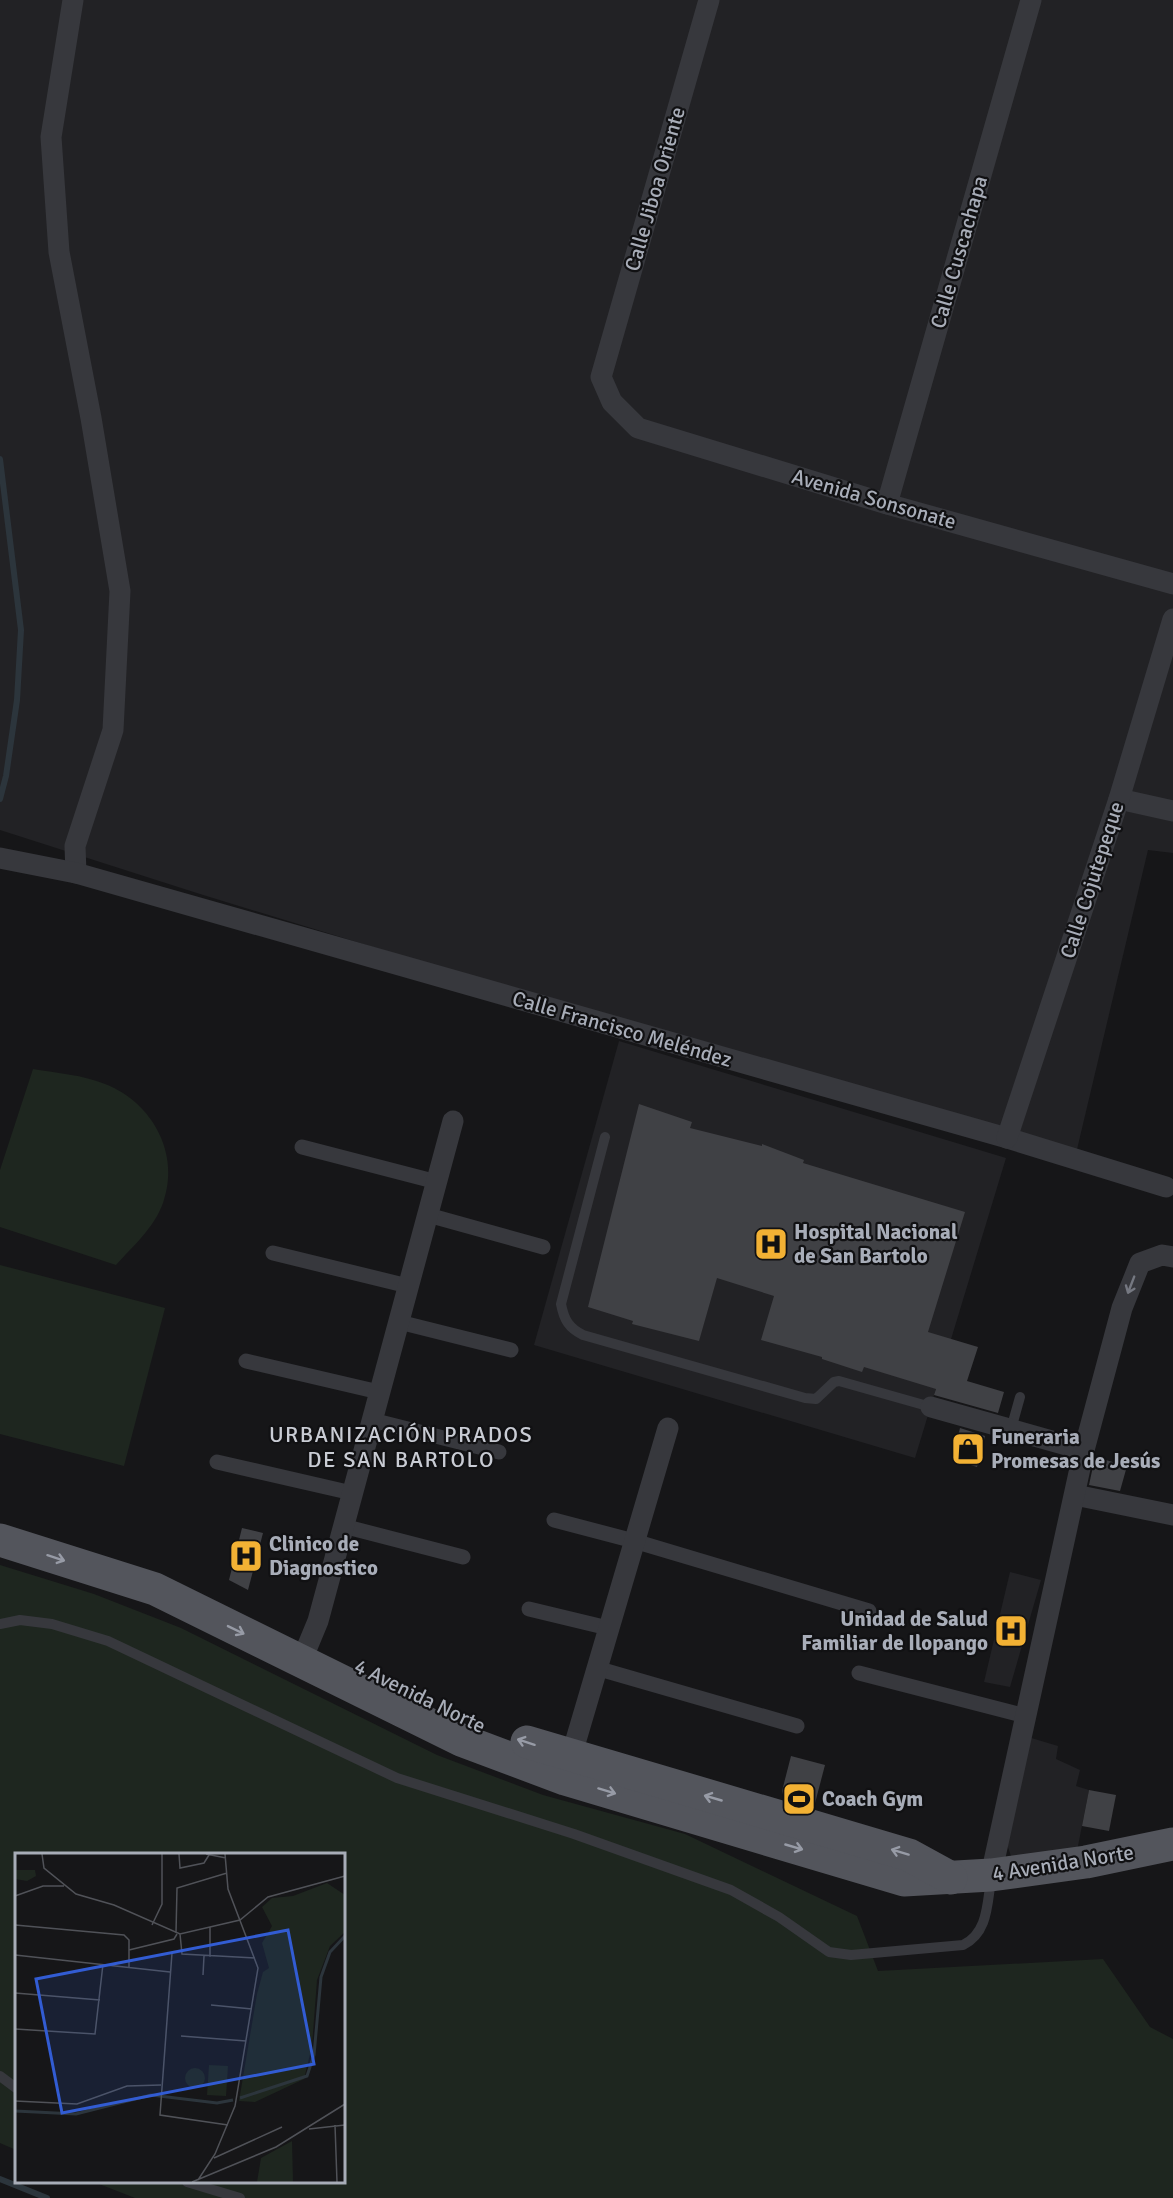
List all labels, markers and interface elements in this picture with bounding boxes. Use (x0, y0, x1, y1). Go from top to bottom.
street label: Calle Jiboa Oriente (619, 104, 691, 274)
street label: Calle Cuscachapa (925, 173, 993, 331)
street label: Avenida Sonsonate (789, 463, 959, 535)
street label: Calle Cojutepeque (1054, 798, 1130, 962)
street label: Calle Francisco Meléndez (509, 985, 735, 1073)
place label: Hospital Nacional de San Bartolo (794, 1219, 958, 1269)
hospital icon: Hospital Nacional de San Bartolo (753, 1226, 789, 1262)
one-way arrow (1125, 1275, 1136, 1294)
district label: URBANIZACIÓN PRADOS DE SAN BARTOLO (269, 1421, 533, 1473)
place label: Funeraria Promesas de Jesús (991, 1424, 1160, 1474)
shop icon: Funeraria Promesas de Jesús (950, 1431, 986, 1467)
place label: Clinico de Diagnostico (269, 1531, 378, 1581)
hospital icon: Clinico de Diagnostico (228, 1538, 264, 1574)
one-way arrow (46, 1553, 65, 1564)
place label: Unidad de Salud Familiar de Ilopango (801, 1606, 988, 1656)
hospital icon: Unidad de Salud Familiar de Ilopango (993, 1613, 1029, 1649)
one-way arrow (227, 1624, 245, 1636)
street label: 4 Avenida Norte (350, 1653, 490, 1739)
one-way arrow (517, 1736, 536, 1747)
sports icon: Coach Gym (781, 1781, 817, 1817)
place label: Coach Gym (822, 1786, 923, 1812)
one-way arrow (597, 1787, 616, 1798)
one-way arrow (704, 1792, 723, 1803)
street label: 4 Avenida Norte (990, 1839, 1136, 1887)
one-way arrow (784, 1842, 803, 1853)
one-way arrow (891, 1846, 910, 1857)
inset map (15, 1853, 345, 2183)

